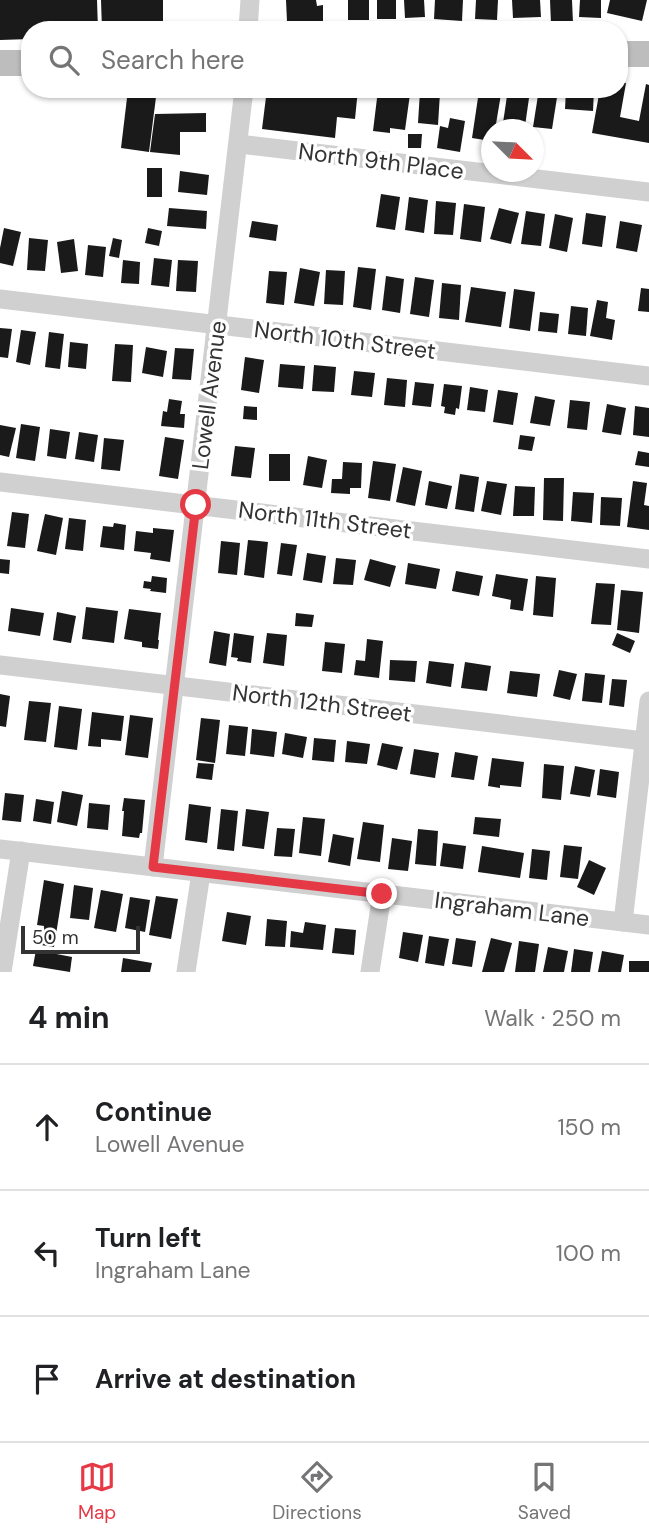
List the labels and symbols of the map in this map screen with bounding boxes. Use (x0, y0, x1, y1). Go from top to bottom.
north arrow (481, 119, 544, 182)
street label: North 9th Place (297, 136, 465, 186)
street label: North 10th Street (252, 314, 438, 366)
street label: Lowell Avenue (185, 319, 233, 471)
route start (180, 489, 211, 520)
street label: North 11th Street (237, 494, 413, 546)
street label: North 12th Street (231, 677, 413, 729)
route end (366, 878, 397, 909)
street label: Ingraham Lane (433, 885, 591, 933)
scale bar (21, 923, 140, 955)

